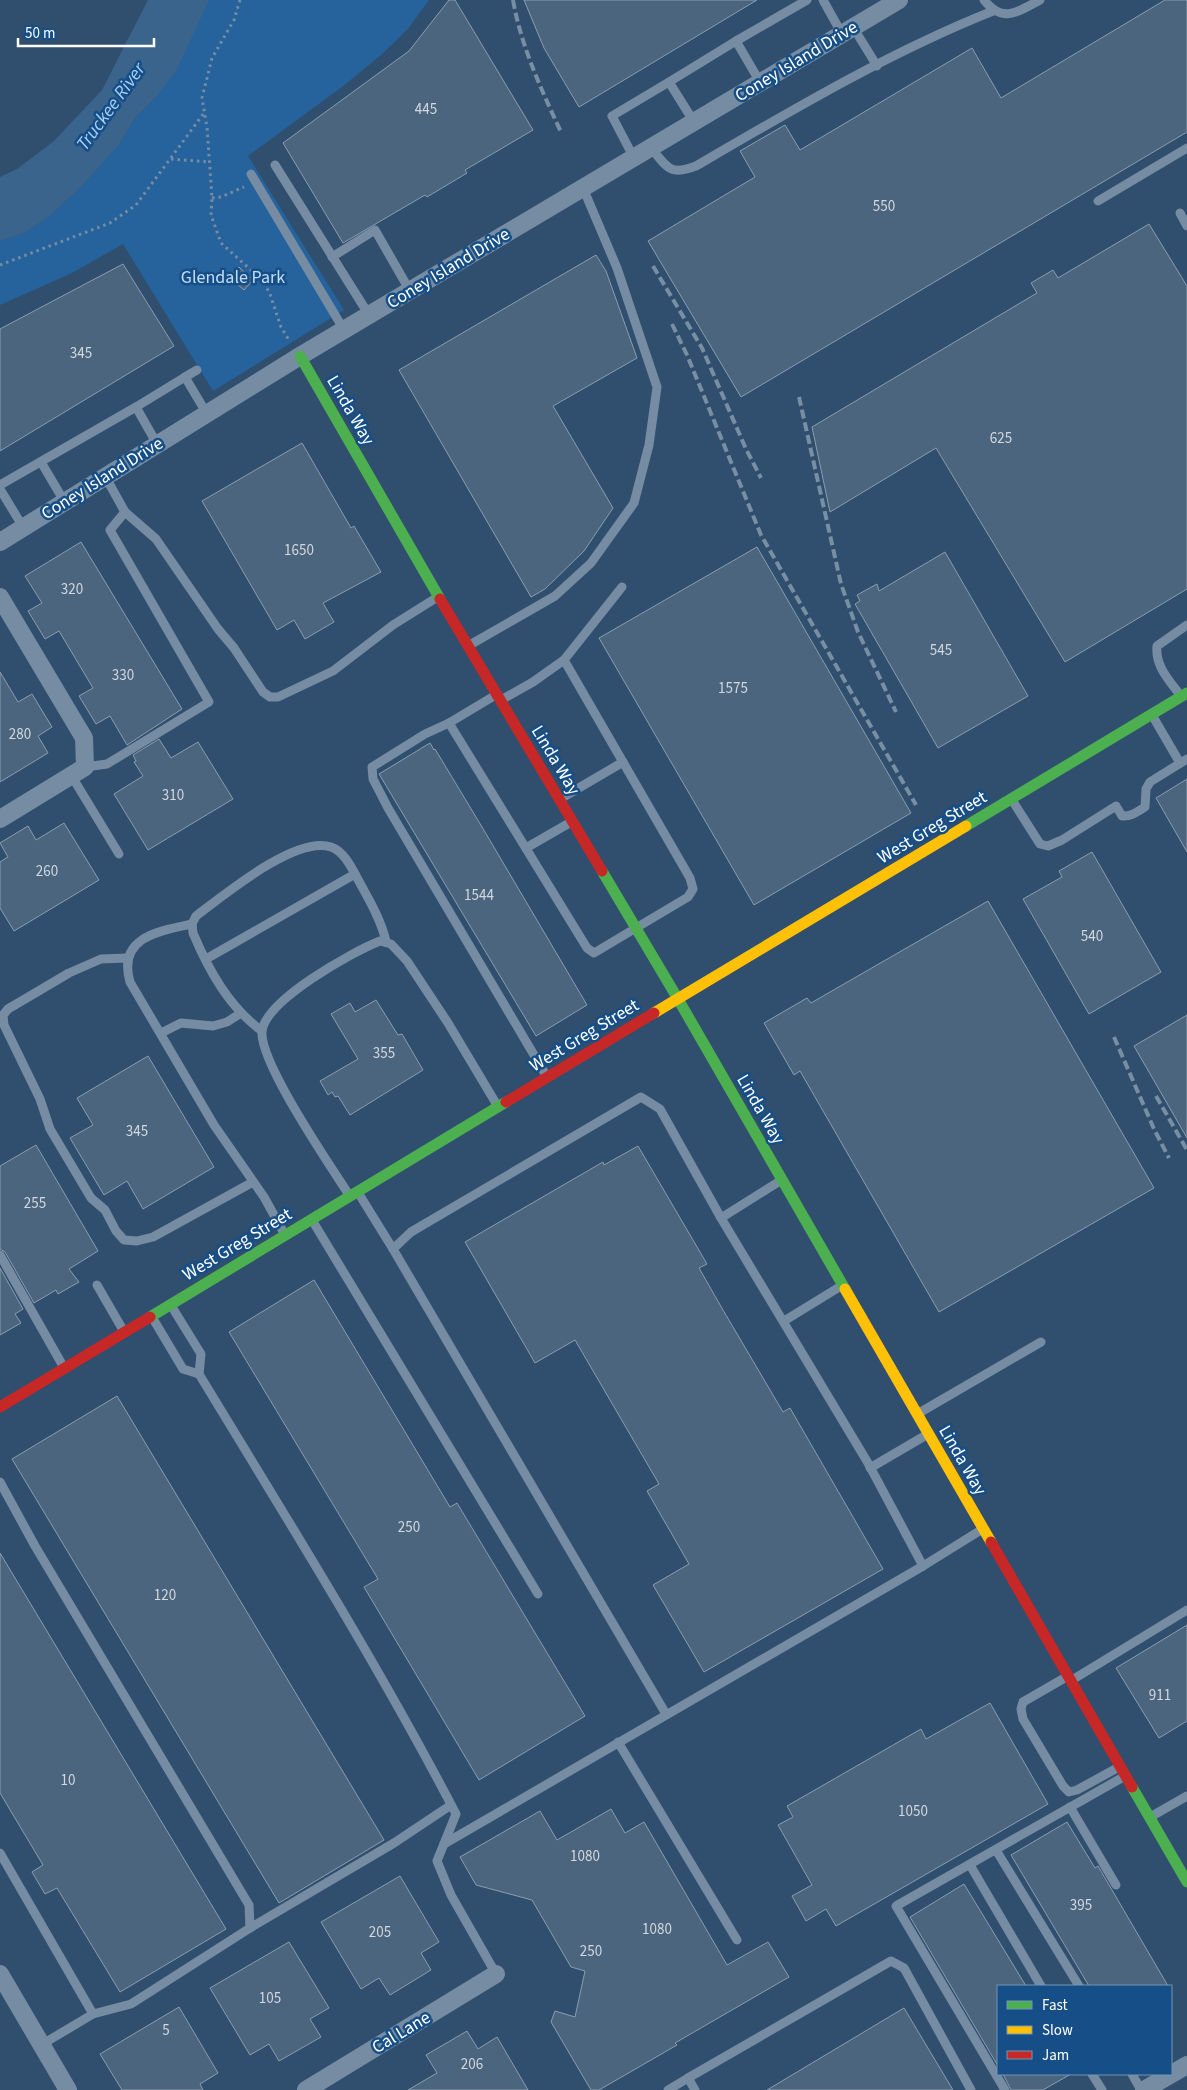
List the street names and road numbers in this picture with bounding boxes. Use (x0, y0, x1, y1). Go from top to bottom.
street label: Coney Island Drive (730, 15, 862, 108)
street label: Coney Island Drive (382, 222, 514, 315)
street label: Linda Way (320, 371, 381, 450)
street label: Coney Island Drive (37, 431, 168, 526)
street label: Linda Way (525, 721, 586, 800)
street label: West Greg Street (873, 785, 992, 870)
street label: West Greg Street (525, 993, 644, 1078)
street label: Linda Way (730, 1070, 791, 1149)
street label: West Greg Street (178, 1202, 297, 1287)
street label: Linda Way (932, 1421, 993, 1500)
street label: Cal Lane (367, 2005, 435, 2060)

